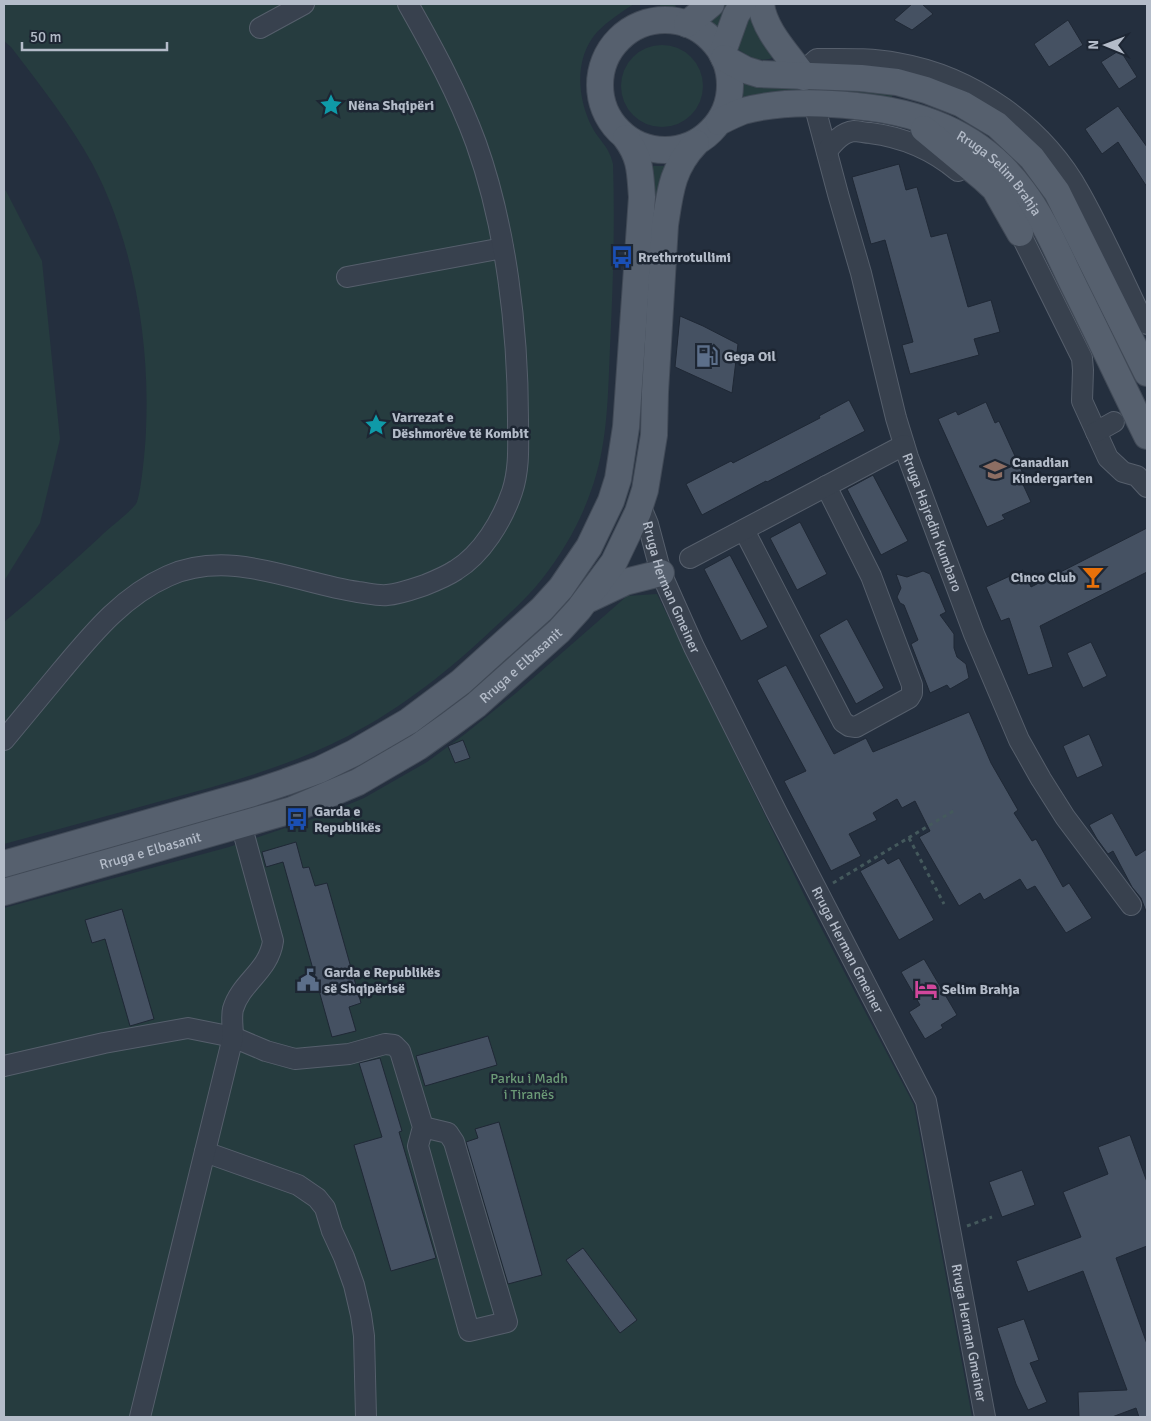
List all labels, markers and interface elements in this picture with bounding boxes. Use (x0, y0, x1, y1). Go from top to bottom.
scale bar (22, 20, 168, 52)
north arrow (1081, 20, 1131, 70)
text: 50 m (30, 28, 61, 46)
text: N (1085, 40, 1102, 50)
place icon: Nëna Shqipëri (318, 92, 344, 118)
place label: Nëna Shqipëri (348, 97, 434, 114)
street label: Rruga Selim Brahja (954, 127, 1046, 219)
bus stop icon: Rrethrrotullimi (609, 244, 635, 270)
place label: Rrethrrotullimi (638, 249, 731, 266)
fuel station icon: Gega Oil (694, 343, 720, 369)
place label: Gega Oil (724, 348, 777, 365)
place label: Varrezat e Dëshmorëve të Kombit (392, 409, 529, 442)
place icon: Varrezat e Dëshmorëve të Kombit (363, 412, 389, 438)
street label: Rruga Hajredin Kumbaro (899, 450, 966, 594)
place label: Canadian Kindergarten (1012, 454, 1093, 487)
school or university icon: Canadian Kindergarten (982, 457, 1008, 483)
street label: Rruga Herman Gmeiner (639, 519, 705, 657)
bar icon: Cinco Club (1080, 564, 1106, 590)
place label: Cinco Club (1011, 569, 1076, 586)
street label: Rruga e Elbasanit (476, 624, 566, 707)
place label: Garda e Republikës (314, 803, 381, 836)
bus stop icon: Garda e Republikës (284, 806, 310, 832)
street label: Rruga e Elbasanit (97, 828, 203, 873)
street label: Rruga Herman Gmeiner (808, 884, 888, 1017)
place label: Garda e Republikës së Shqipërisë (324, 964, 440, 997)
public building icon: Garda e Republikës së Shqipërisë (295, 967, 321, 993)
hotel icon: Selim Brahja (913, 976, 939, 1002)
place label: Selim Brahja (942, 981, 1020, 998)
park label: Parku i Madh i Tiranës (490, 1070, 568, 1103)
street label: Rruga Herman Gmeiner (948, 1262, 991, 1404)

